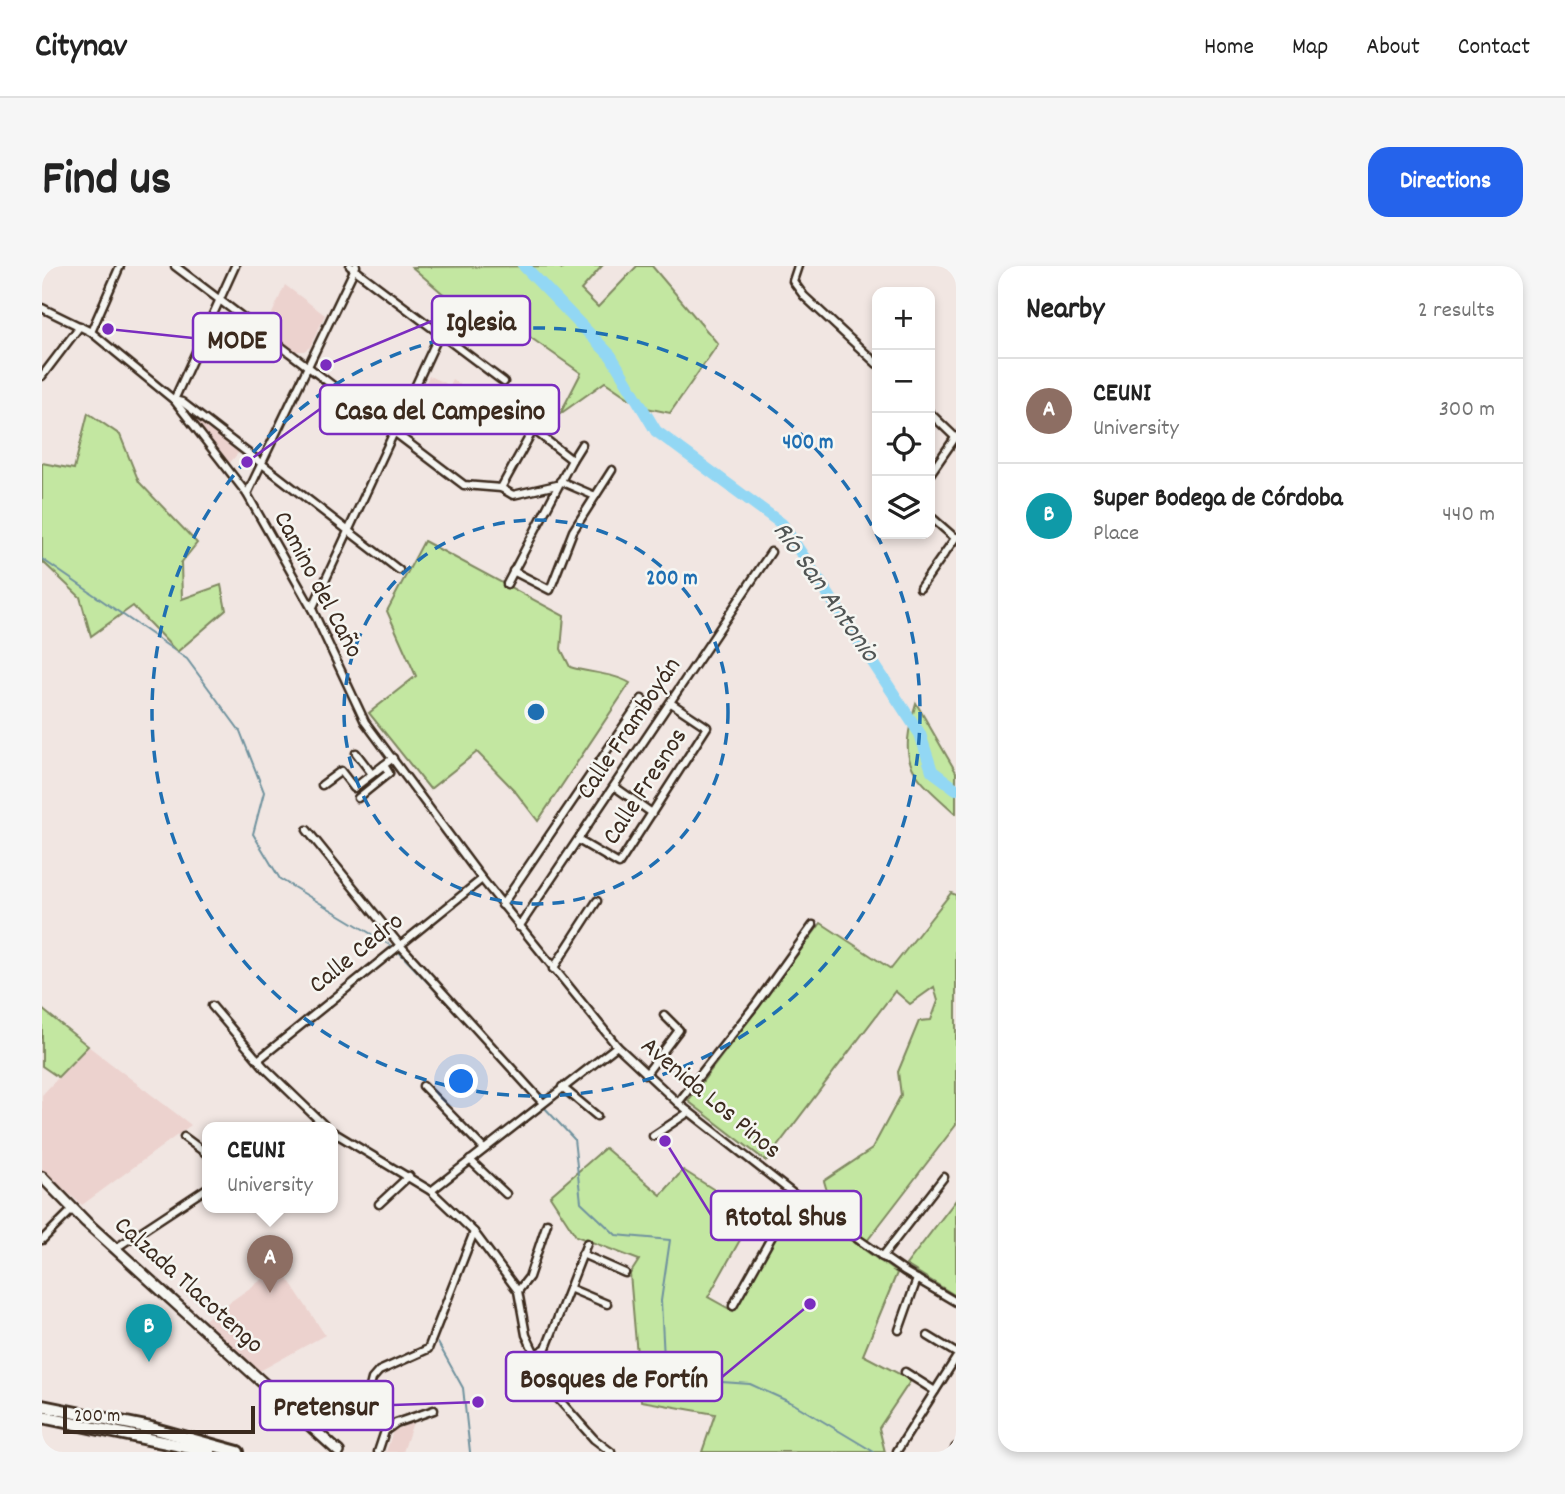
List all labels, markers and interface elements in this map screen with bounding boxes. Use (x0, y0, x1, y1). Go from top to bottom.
text: Citynav (35, 25, 127, 72)
text: Home (1204, 31, 1254, 65)
text: Map (1292, 31, 1328, 65)
text: About (1366, 31, 1420, 65)
text: Contact (1458, 31, 1530, 65)
text: Find us (42, 147, 171, 217)
button: Directions (1368, 147, 1523, 217)
map controls (872, 287, 935, 539)
button: + (872, 287, 935, 350)
text: Nearby (1026, 290, 1104, 333)
text: 2 results (1418, 295, 1495, 328)
callout: Iglesia (432, 296, 530, 345)
text: Iglesia (446, 305, 517, 345)
callout: MODE (193, 313, 281, 362)
text: MODE (207, 323, 267, 363)
button: − (872, 350, 935, 413)
text: CEUNI (1093, 376, 1151, 413)
callout: Casa del Campesino (320, 385, 559, 434)
text: Casa del Campesino (335, 394, 545, 434)
text: A (1043, 394, 1055, 427)
text: 300 m (1439, 394, 1495, 427)
button: locate (872, 413, 935, 476)
text: University (1093, 413, 1179, 446)
text: 400 m (783, 429, 833, 459)
button: layers (872, 476, 935, 539)
text: Super Bodega de Córdoba (1093, 481, 1343, 518)
text: B (1044, 499, 1054, 532)
text: 440 m (1442, 499, 1495, 532)
street label: Camino del Caño (263, 505, 371, 665)
water label: Río San Antonio (761, 514, 888, 673)
text: Place (1093, 518, 1139, 551)
text: 200 m (646, 565, 698, 595)
street label: Calle Framboyán (569, 650, 691, 808)
centre of rings (524, 700, 548, 724)
street label: Calle Fresnos (594, 721, 698, 853)
street label: Calle Cedro (302, 904, 412, 1004)
street label: Avenida Los Pinos (632, 1029, 788, 1169)
your location (444, 1064, 478, 1098)
popup (202, 1122, 338, 1213)
text: CEUNI (227, 1133, 285, 1170)
text: University (227, 1170, 313, 1203)
callout: Rtotal Shus (711, 1191, 861, 1240)
text: Rtotal Shus (725, 1200, 847, 1240)
street label: Calzada Tlacotengo (105, 1209, 271, 1363)
pin: A (247, 1235, 293, 1293)
pin: B (126, 1304, 172, 1362)
callout: Bosques de Fortín (506, 1352, 722, 1401)
text: Bosques de Fortín (520, 1362, 708, 1402)
callout: Pretensur (260, 1381, 393, 1430)
text: Pretensur (273, 1390, 379, 1430)
scale bar (63, 1403, 256, 1435)
text: 200 m (74, 1404, 120, 1431)

